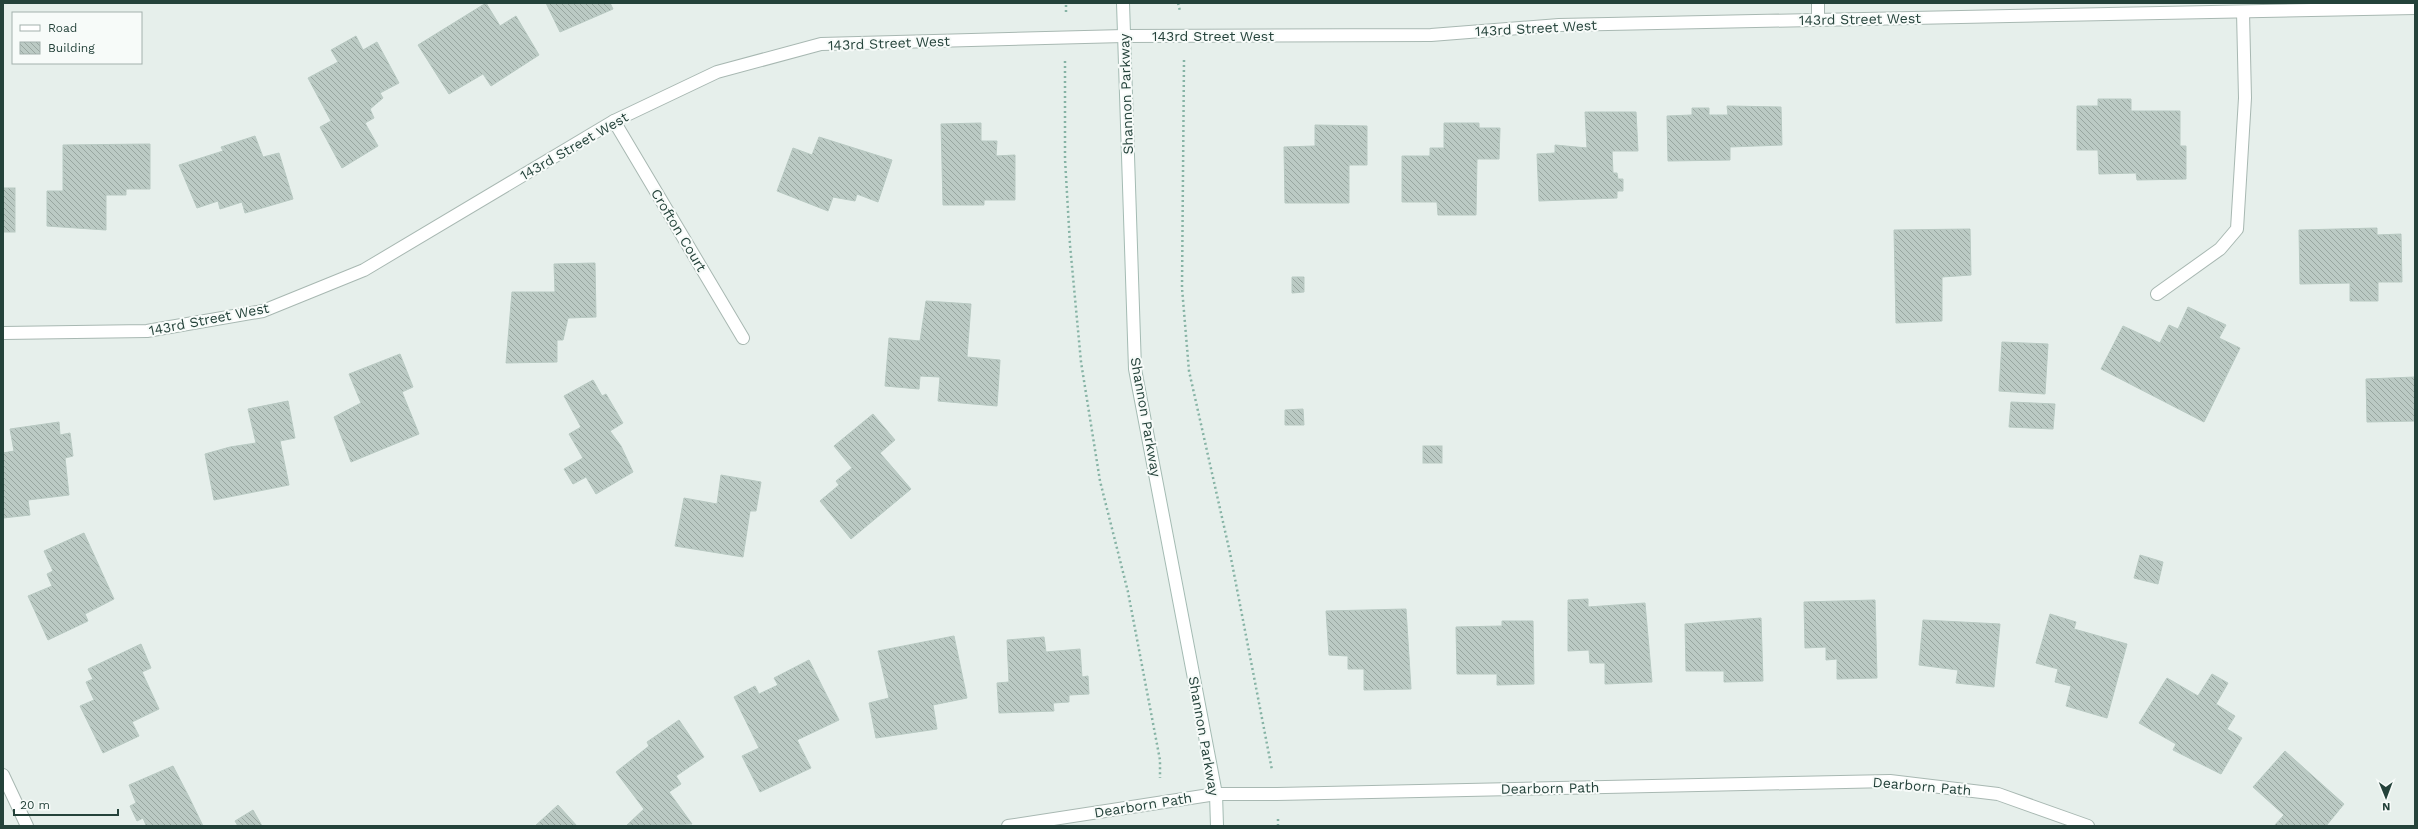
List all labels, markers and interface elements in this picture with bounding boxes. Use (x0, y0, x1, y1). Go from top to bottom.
street label: 143rd Street West (1799, 10, 1921, 28)
legend (12, 12, 142, 64)
street label: 143rd Street West (1475, 17, 1598, 39)
text: Road (48, 21, 77, 35)
street label: 143rd Street West (1152, 28, 1274, 44)
street label: Shannon Parkway (1116, 32, 1136, 155)
street label: 143rd Street West (828, 33, 950, 53)
text: Building (48, 41, 95, 55)
street label: 143rd Street West (517, 108, 631, 183)
street label: Crofton Court (648, 186, 710, 274)
street label: 143rd Street West (148, 299, 271, 339)
street label: Shannon Parkway (1128, 356, 1165, 479)
street label: Shannon Parkway (1186, 675, 1223, 798)
street label: Dearborn Path (1872, 774, 1972, 798)
north arrow (2366, 777, 2406, 817)
street label: Dearborn Path (1500, 779, 1600, 797)
street label: Dearborn Path (1093, 789, 1193, 821)
scale bar (14, 791, 118, 817)
text: 20 m (20, 798, 50, 812)
text: N (2382, 800, 2390, 813)

